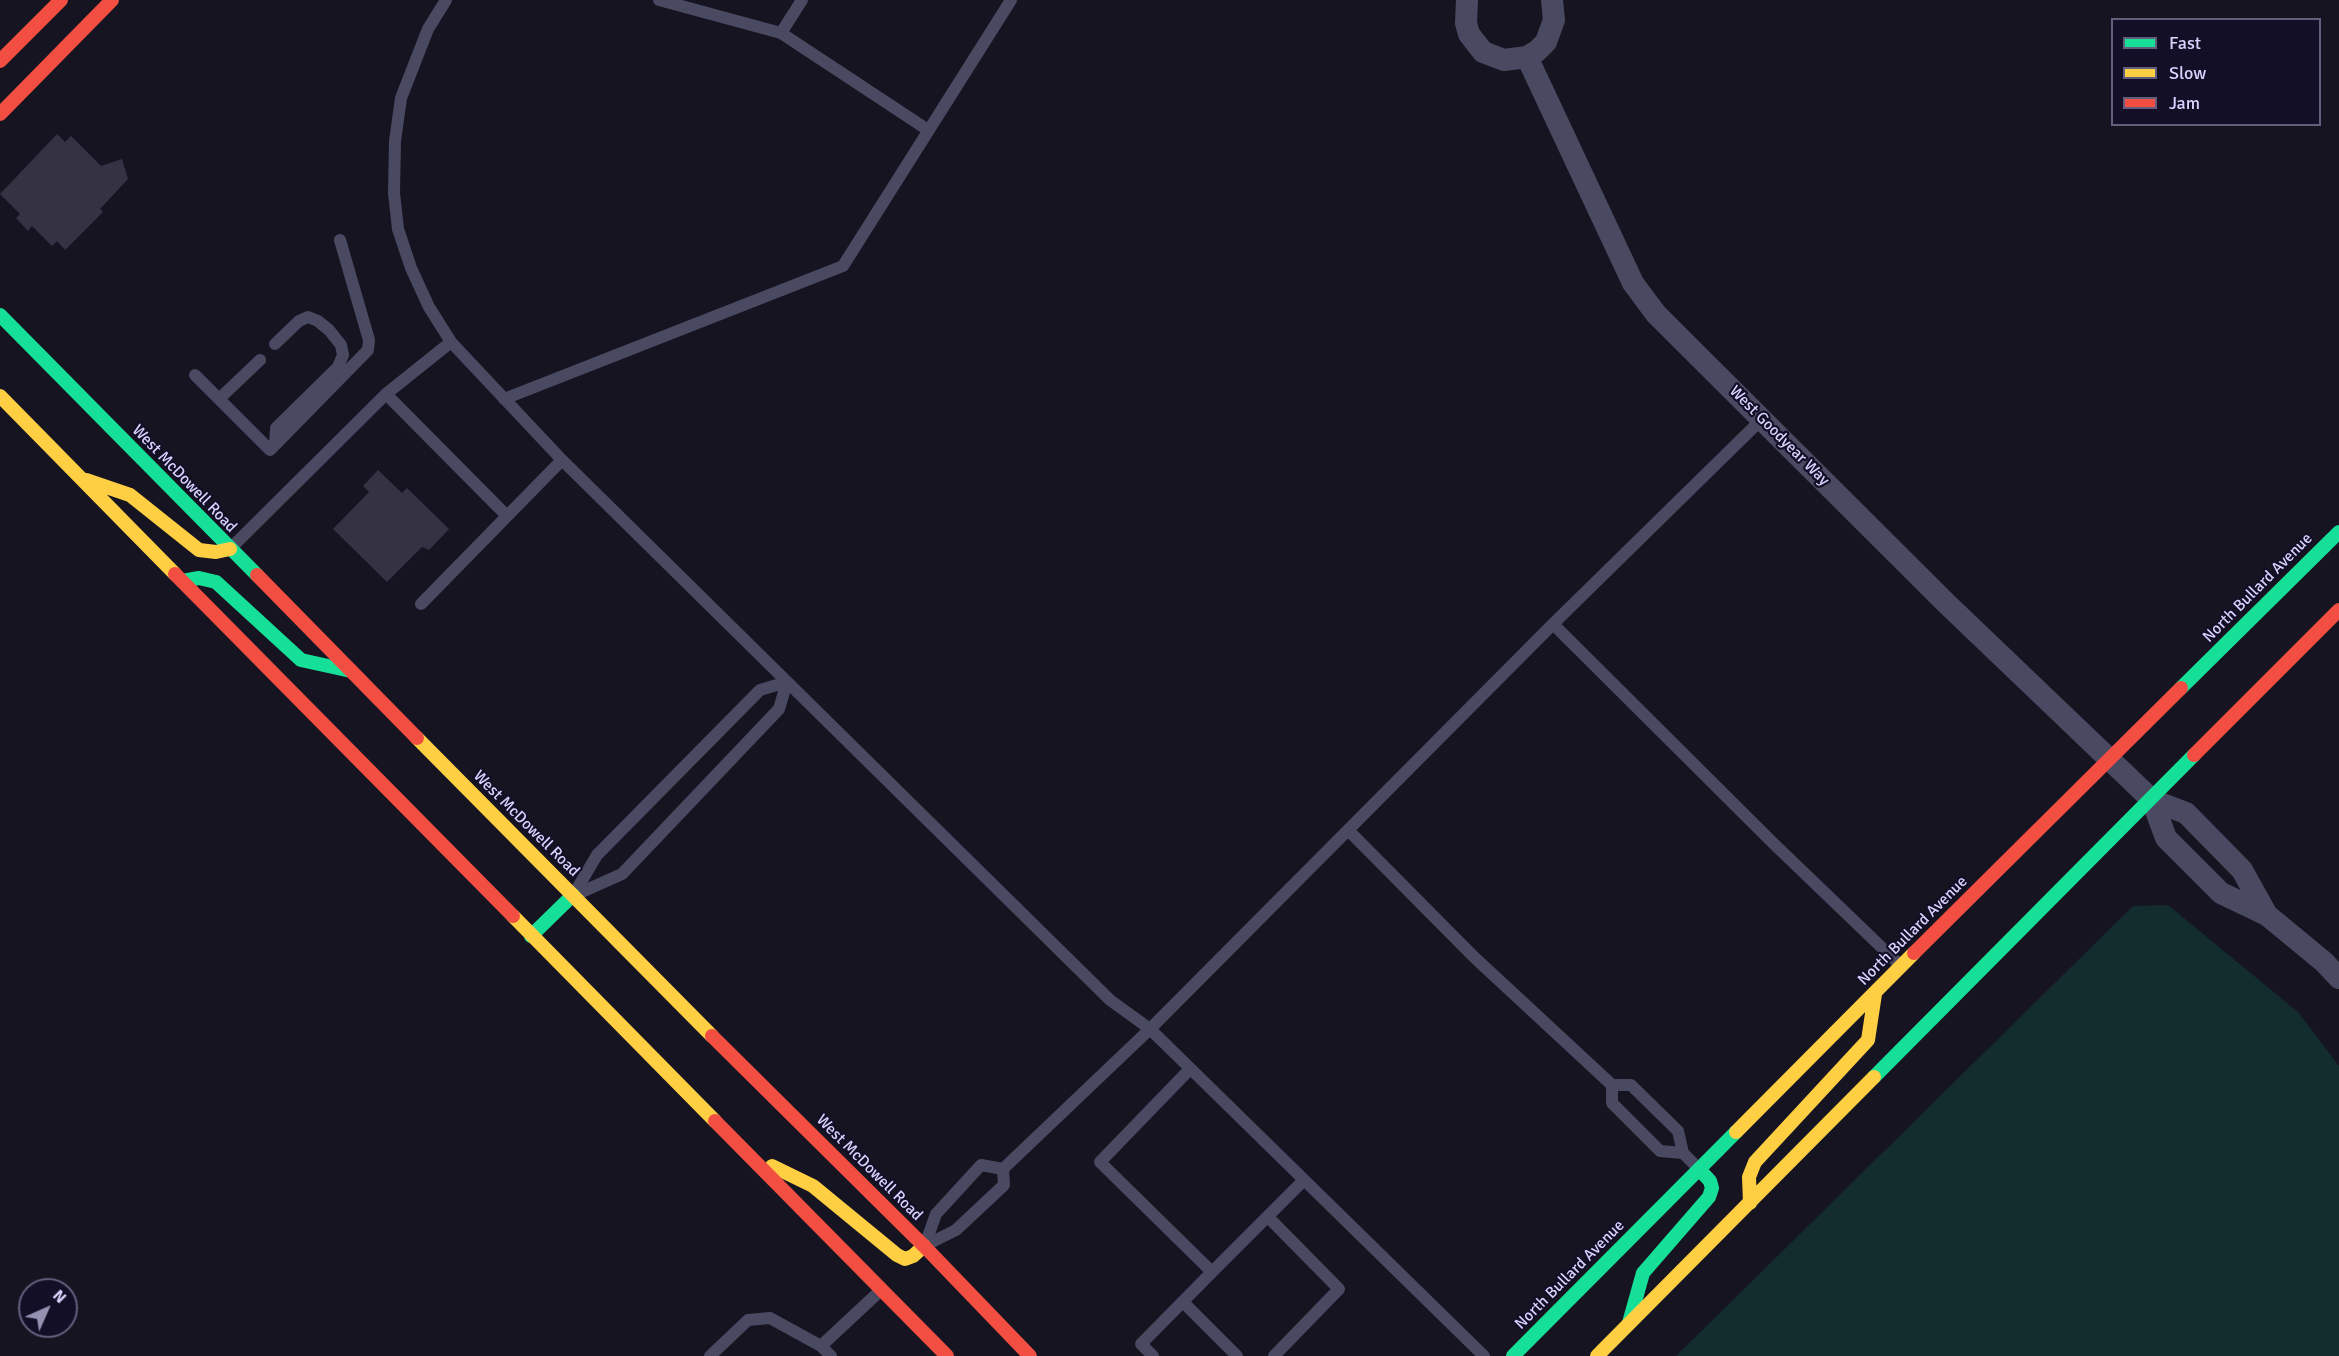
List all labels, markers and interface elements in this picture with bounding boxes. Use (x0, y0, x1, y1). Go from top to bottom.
legend (2111, 18, 2321, 126)
text: Fast (2169, 32, 2201, 54)
text: Slow (2169, 62, 2206, 84)
text: Jam (2169, 92, 2200, 114)
street label: West Goodyear Way (1725, 382, 1833, 490)
street label: West McDowell Road (128, 421, 240, 537)
street label: North Bullard Avenue (2199, 529, 2317, 647)
street label: West McDowell Road (469, 767, 583, 881)
street label: North Bullard Avenue (1854, 872, 1972, 990)
street label: West McDowell Road (812, 1111, 926, 1225)
street label: North Bullard Avenue (1511, 1216, 1629, 1334)
north arrow (18, 1278, 78, 1338)
text: N (48, 1286, 70, 1308)

